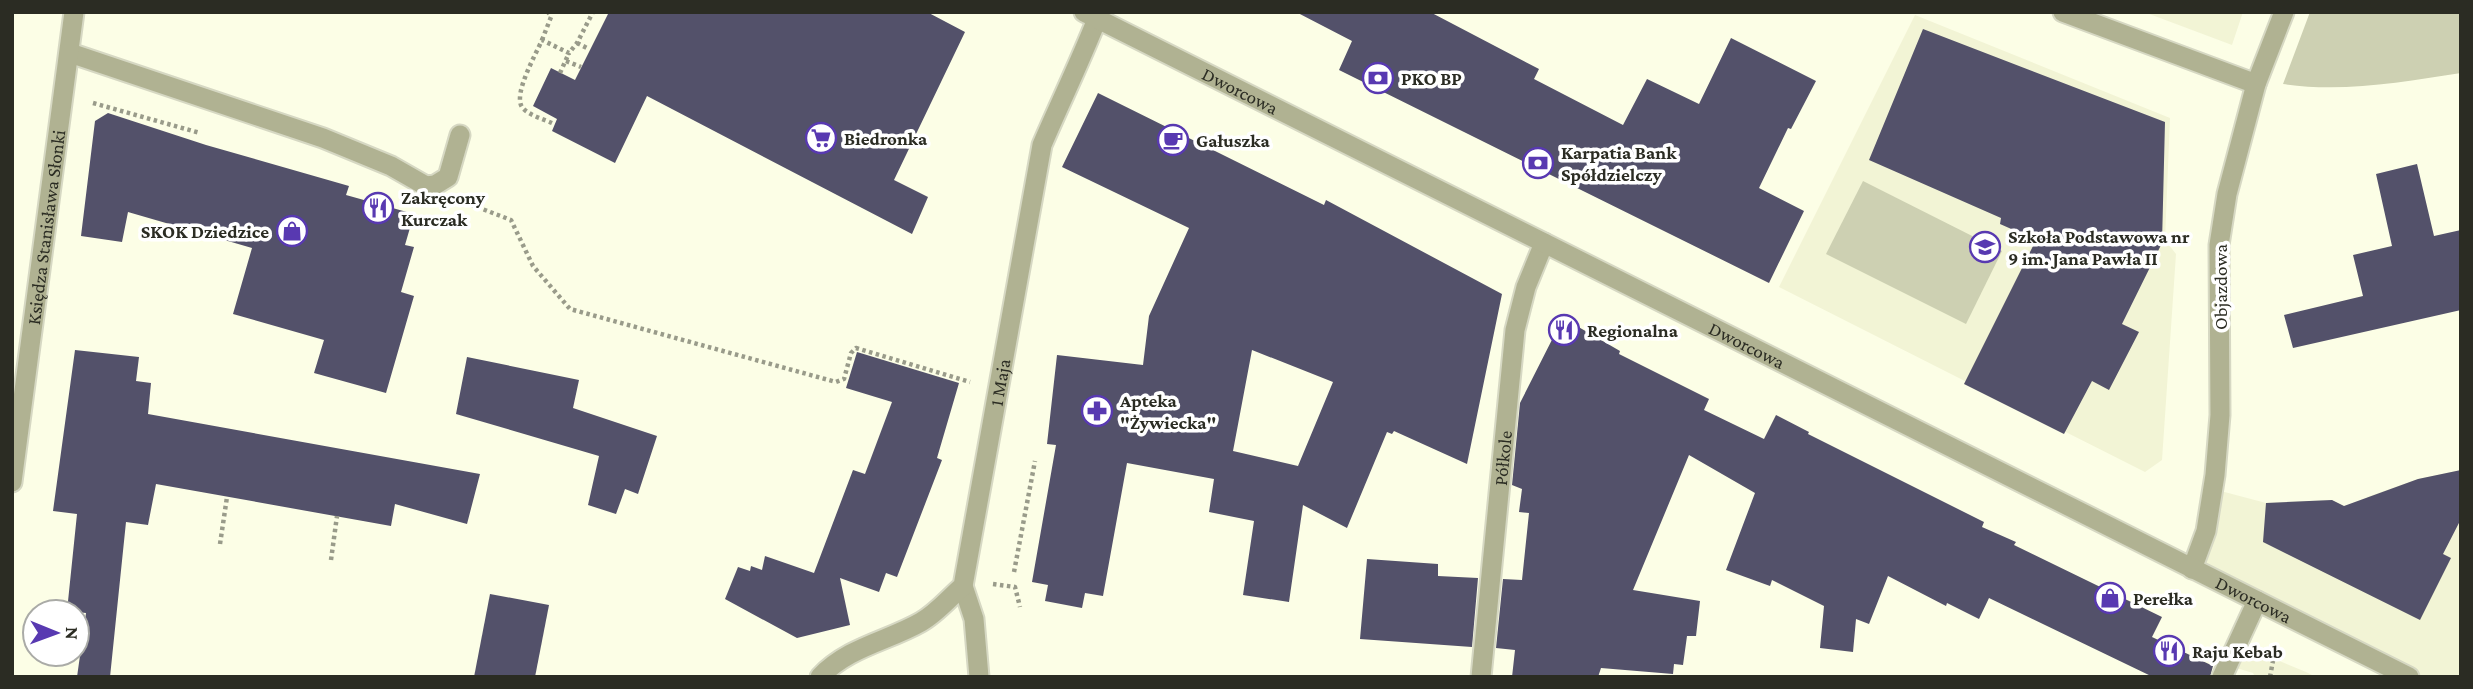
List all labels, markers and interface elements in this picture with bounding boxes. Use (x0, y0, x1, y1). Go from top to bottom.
bank icon: PKO BP (1361, 61, 1395, 95)
street label: Dworcowa (1199, 63, 1282, 118)
place label: PKO BP (1401, 68, 1462, 89)
supermarket icon: Biedronka (804, 121, 838, 155)
cafe icon: Gałuszka (1156, 123, 1190, 157)
place label: Biedronka (844, 128, 928, 149)
street label: Księdza Stanisława Słonki (22, 129, 69, 326)
place label: Gałuszka (1196, 130, 1270, 151)
place label: Karpatia Bank Spółdzielczy (1561, 142, 1677, 185)
bank icon: Karpatia Bank Spółdzielczy (1521, 146, 1555, 180)
place label: Zakręcony Kurczak (401, 187, 486, 230)
restaurant icon: Zakręcony Kurczak (361, 191, 395, 225)
shop icon: SKOK Dziedzice (275, 214, 309, 248)
place label: SKOK Dziedzice (141, 221, 269, 242)
place label: Szkoła Podstawowa nr 9 im. Jana Pawła II (2008, 226, 2190, 269)
school or university icon: Szkoła Podstawowa nr 9 im. Jana Pawła II (1968, 230, 2002, 264)
street label: Objazdowa (2210, 244, 2232, 330)
restaurant icon: Regionalna (1547, 313, 1581, 347)
street label: Dworcowa (1706, 317, 1789, 373)
place label: Regionalna (1587, 320, 1679, 341)
street label: 1 Maja (985, 357, 1014, 408)
place label: Apteka "Żywiecka" (1119, 390, 1216, 433)
pharmacy icon: Apteka "Żywiecka" (1080, 394, 1114, 428)
street label: Półkole (1489, 429, 1516, 487)
street label: Dworcowa (2213, 571, 2295, 627)
shop icon: Perełka (2093, 581, 2127, 615)
place label: Perełka (2133, 588, 2194, 609)
north arrow (21, 598, 91, 668)
text: N (62, 627, 83, 640)
restaurant icon: Raju Kebab (2152, 634, 2186, 668)
place label: Raju Kebab (2192, 641, 2283, 663)

